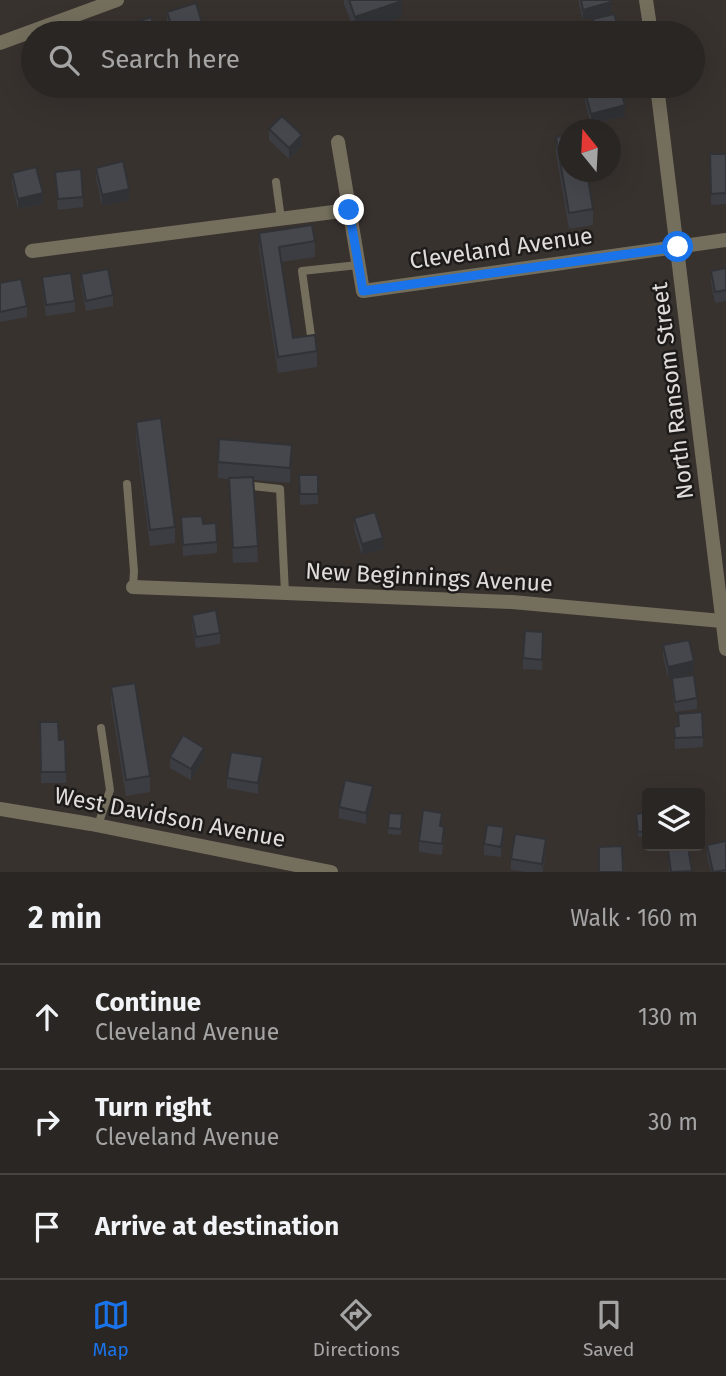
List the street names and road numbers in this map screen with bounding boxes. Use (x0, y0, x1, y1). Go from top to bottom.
street label: Cleveland Avenue (408, 221, 594, 275)
street label: North Ransom Street (645, 280, 699, 501)
street label: New Beginnings Avenue (305, 557, 553, 597)
street label: West Davidson Avenue (52, 781, 288, 853)

